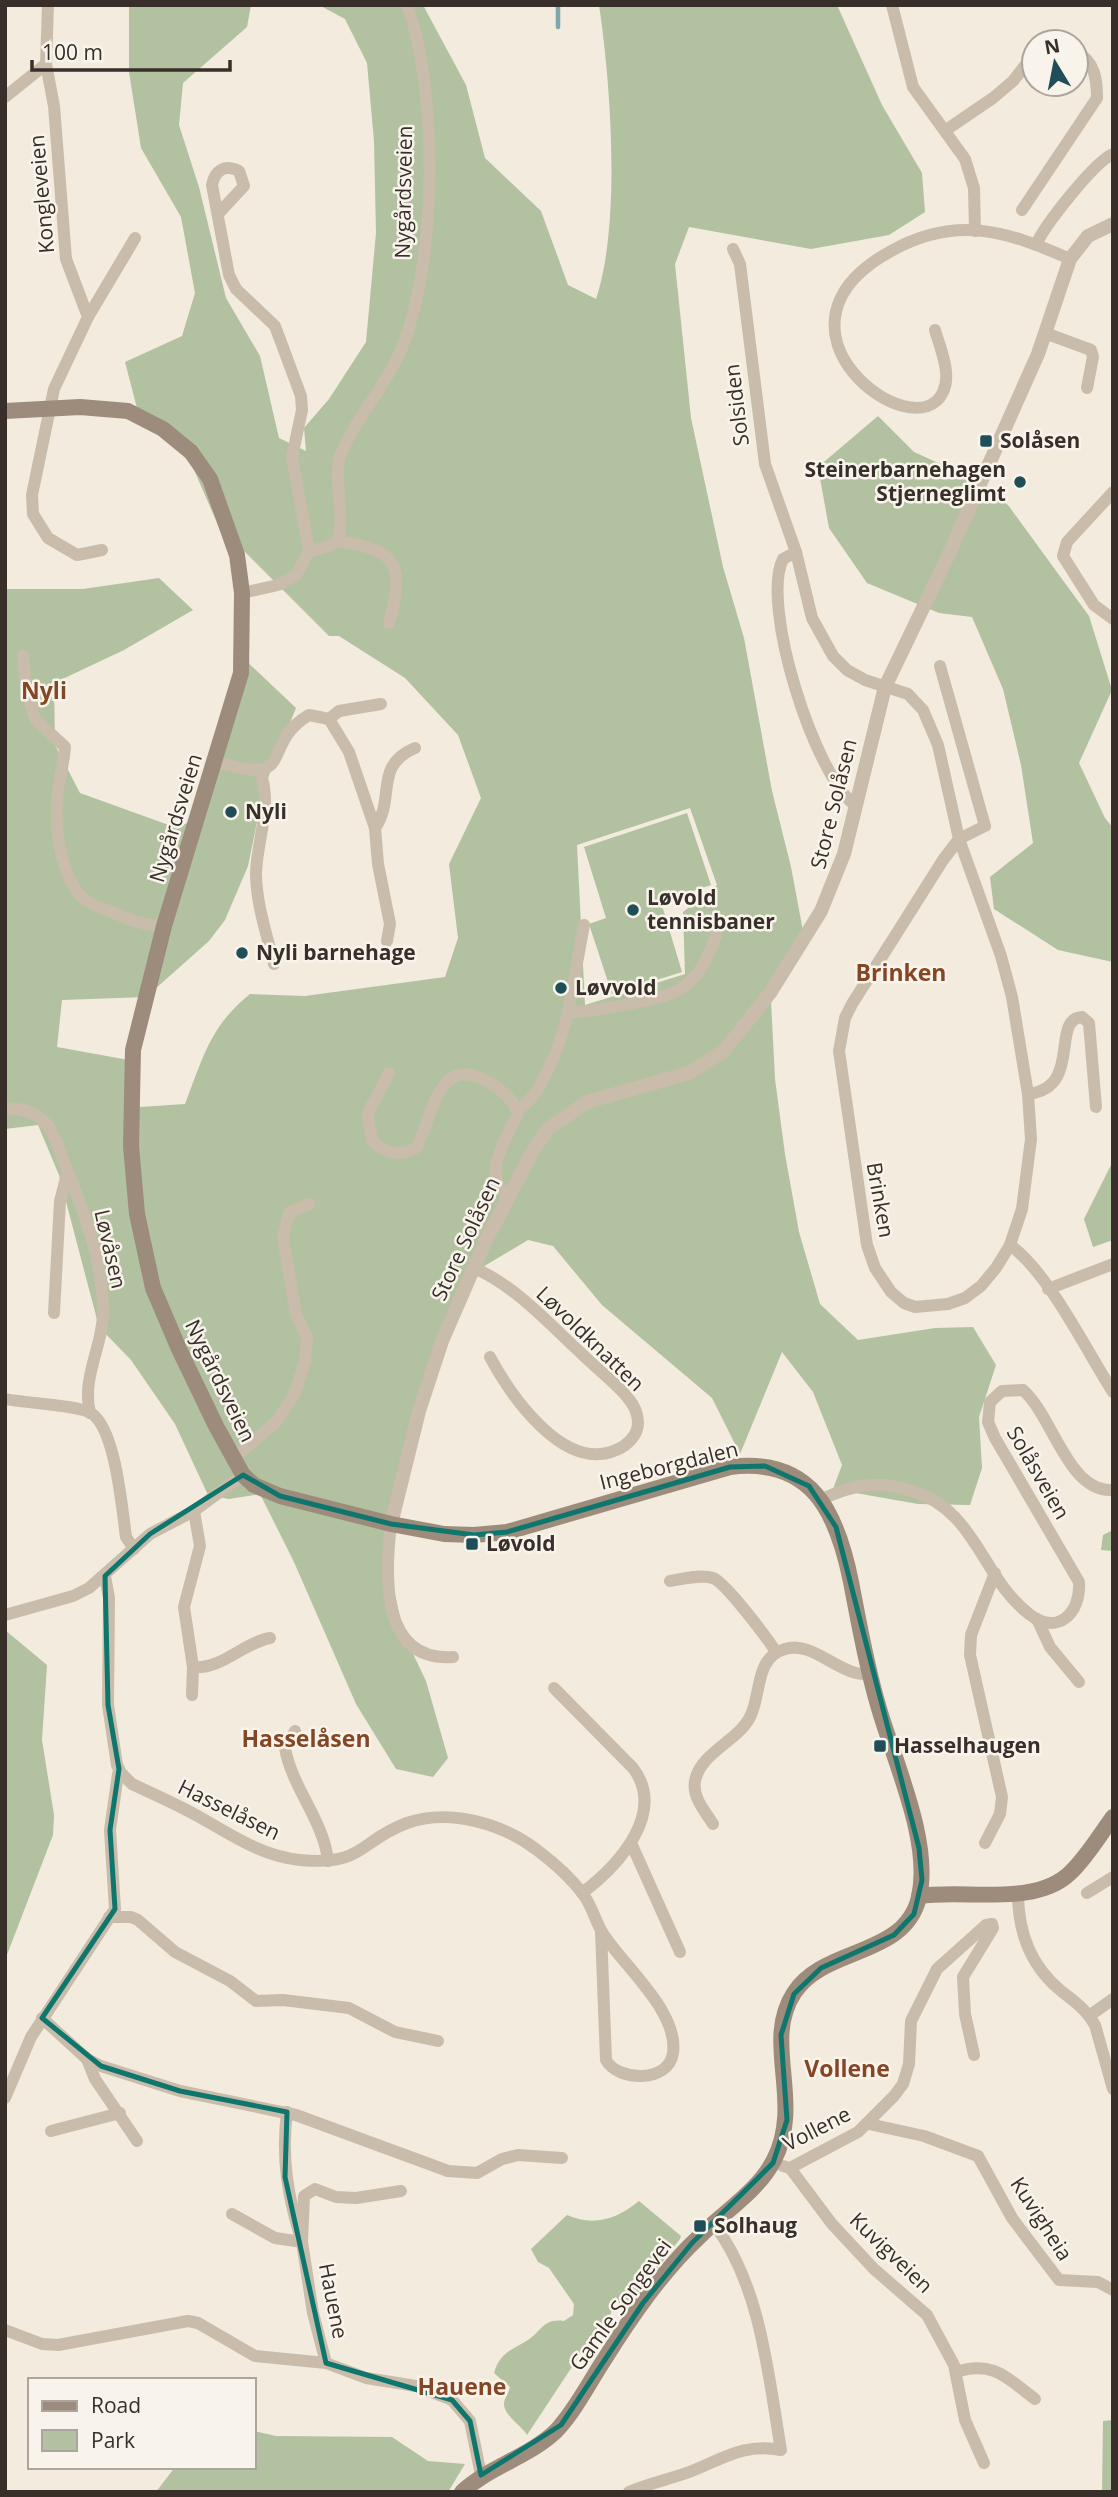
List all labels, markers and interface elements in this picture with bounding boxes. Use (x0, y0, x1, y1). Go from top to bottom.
scale bar (32, 28, 229, 72)
north arrow (1020, 28, 1090, 98)
text: N (1042, 32, 1062, 60)
text: 100 m (42, 38, 103, 66)
street label: Nygårdsveien (388, 125, 418, 259)
street label: Kongleveien (22, 134, 60, 255)
street label: Solsiden (717, 363, 755, 448)
place label: Solåsen (1000, 426, 1080, 454)
marker: Solåsen (978, 433, 994, 449)
place label: Steinerbarnehagen Stjerneglimt (804, 455, 1006, 507)
marker: Steinerbarnehagen Stjerneglimt (1012, 474, 1028, 490)
district label: Nyli (21, 674, 67, 706)
street label: Store Solåsen (803, 736, 863, 872)
street label: Nygårdsveien (142, 750, 208, 885)
place label: Nyli (245, 797, 287, 825)
marker: Nyli (223, 804, 239, 820)
place label: Løvold tennisbaner (647, 883, 775, 935)
marker: Løvold tennisbaner (625, 902, 641, 918)
place label: Nyli barnehage (256, 938, 416, 966)
marker: Nyli barnehage (234, 945, 250, 961)
district label: Brinken (855, 956, 947, 988)
place label: Løvvold (575, 973, 656, 1001)
marker: Løvvold (553, 980, 569, 996)
street label: Brinken (861, 1160, 901, 1240)
street label: Store Solåsen (424, 1172, 506, 1305)
street label: Løvåsen (88, 1206, 134, 1291)
street label: Løvoldknatten (531, 1280, 651, 1397)
street label: Nygårdsveien (179, 1315, 263, 1447)
street label: Solåsveien (1001, 1421, 1077, 1524)
street label: Ingeborgdalen (597, 1434, 741, 1496)
place label: Løvold (486, 1529, 556, 1557)
marker: Løvold (464, 1536, 480, 1552)
district label: Hasselåsen (242, 1722, 371, 1754)
place label: Hasselhaugen (894, 1731, 1041, 1759)
marker: Hasselhaugen (872, 1738, 888, 1754)
street label: Hasselåsen (174, 1772, 285, 1846)
district label: Vollene (804, 2052, 890, 2084)
street label: Vollene (778, 2099, 855, 2157)
street label: Kuvigheia (1004, 2171, 1079, 2266)
street label: Kuvigveien (844, 2206, 939, 2299)
place label: Solhaug (714, 2211, 797, 2239)
marker: Solhaug (692, 2218, 708, 2234)
street label: Gamle Songevei (563, 2233, 678, 2376)
street label: Hauene (313, 2261, 355, 2341)
district label: Hauene (418, 2370, 506, 2402)
legend (28, 2378, 256, 2469)
text: Road (91, 2391, 141, 2419)
text: Park (91, 2426, 135, 2454)

